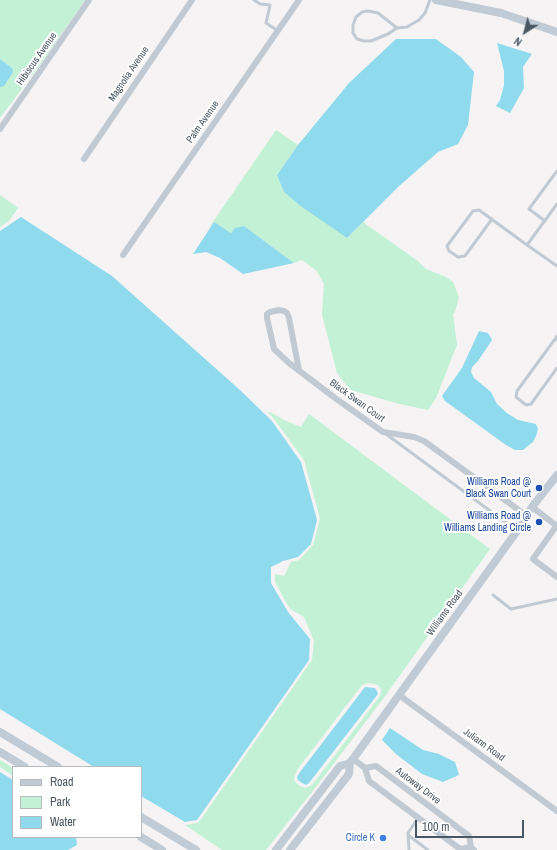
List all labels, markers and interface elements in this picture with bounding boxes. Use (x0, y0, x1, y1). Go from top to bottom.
north arrow (505, 12, 545, 52)
street label: Hibiscus Avenue (14, 30, 60, 88)
text: N (511, 34, 525, 49)
street label: Magnolia Avenue (106, 44, 152, 104)
street label: Palm Avenue (184, 99, 222, 145)
street label: Black Swan Court (327, 377, 387, 425)
place label: Williams Road @ Black Swan Court (466, 476, 531, 500)
marker: Williams Road @ Black Swan Court (534, 483, 544, 493)
place label: Williams Road @ Williams Landing Circle (444, 510, 531, 534)
marker: Williams Road @ Williams Landing Circle (534, 517, 544, 527)
street label: Williams Road (424, 588, 466, 638)
street label: Juliann Road (461, 726, 507, 764)
street label: Autoway Drive (393, 765, 443, 807)
legend (12, 766, 142, 838)
text: Road (50, 774, 74, 790)
text: Park (50, 794, 70, 810)
scale bar (417, 812, 526, 838)
text: Water (50, 814, 76, 830)
text: 100 m (422, 819, 449, 835)
place label: Circle K (346, 832, 375, 844)
marker: Circle K (378, 833, 388, 843)

